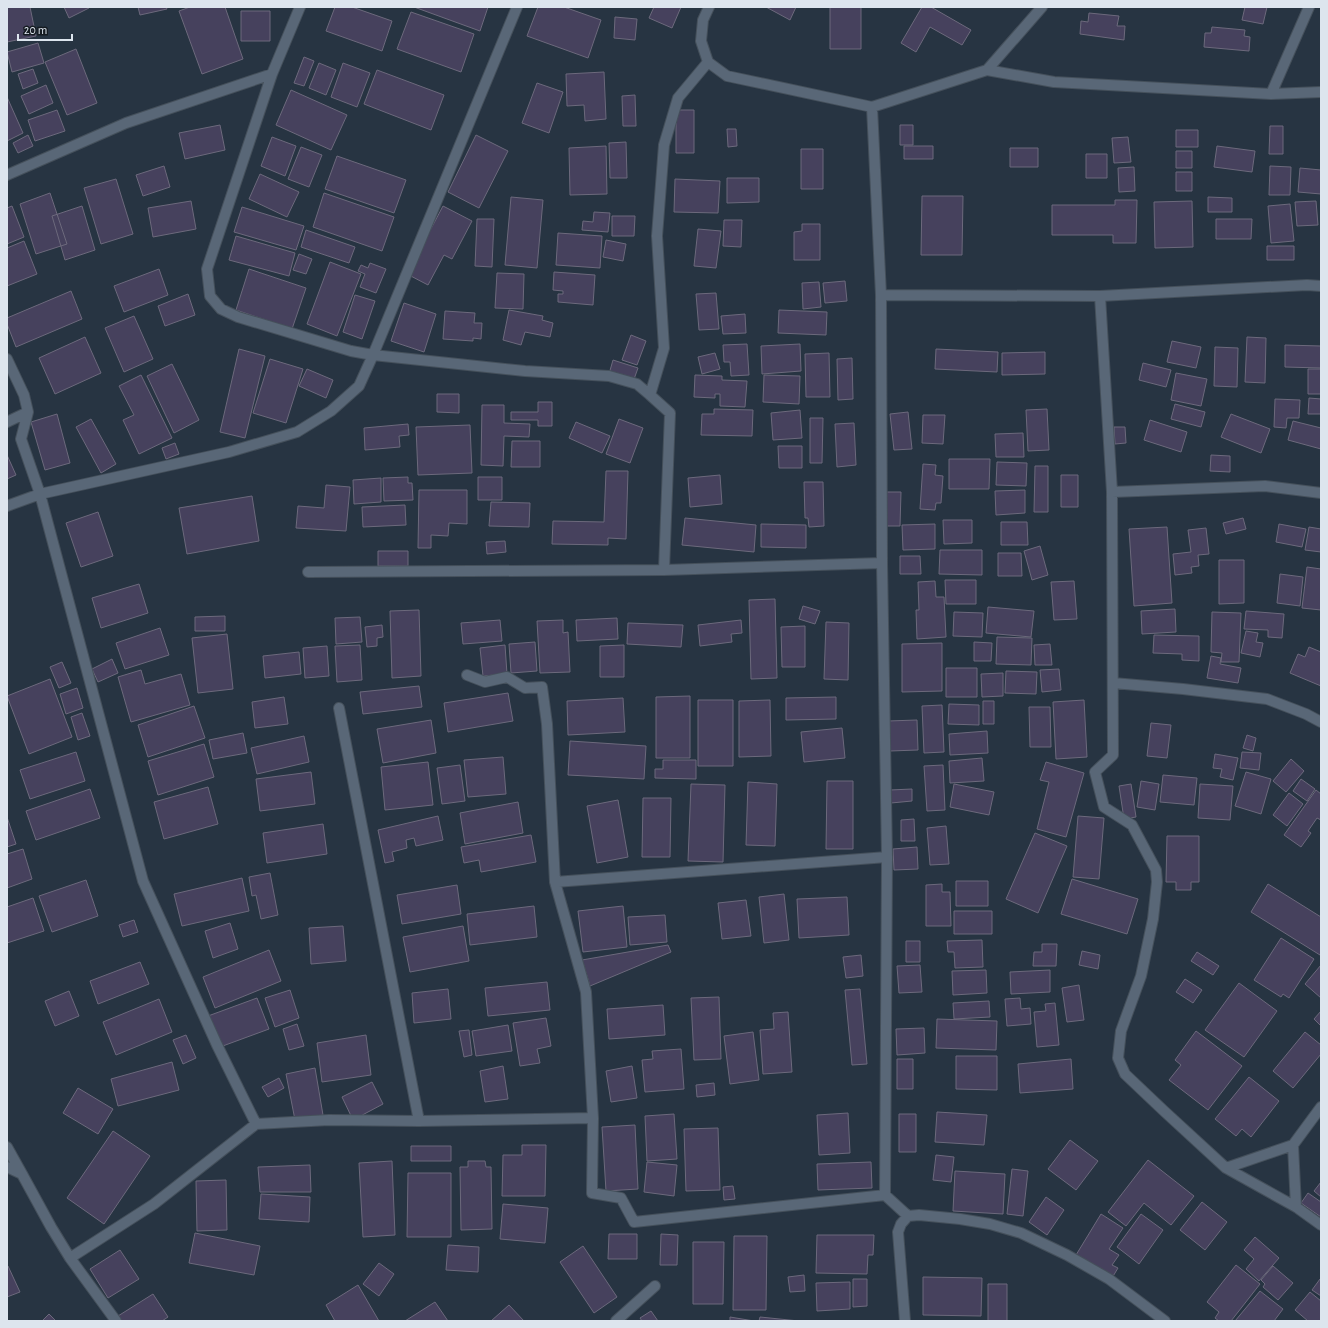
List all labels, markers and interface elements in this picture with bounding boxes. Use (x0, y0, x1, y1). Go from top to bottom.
scale bar (18, 16, 72, 42)
text: 20 m (24, 24, 47, 36)

